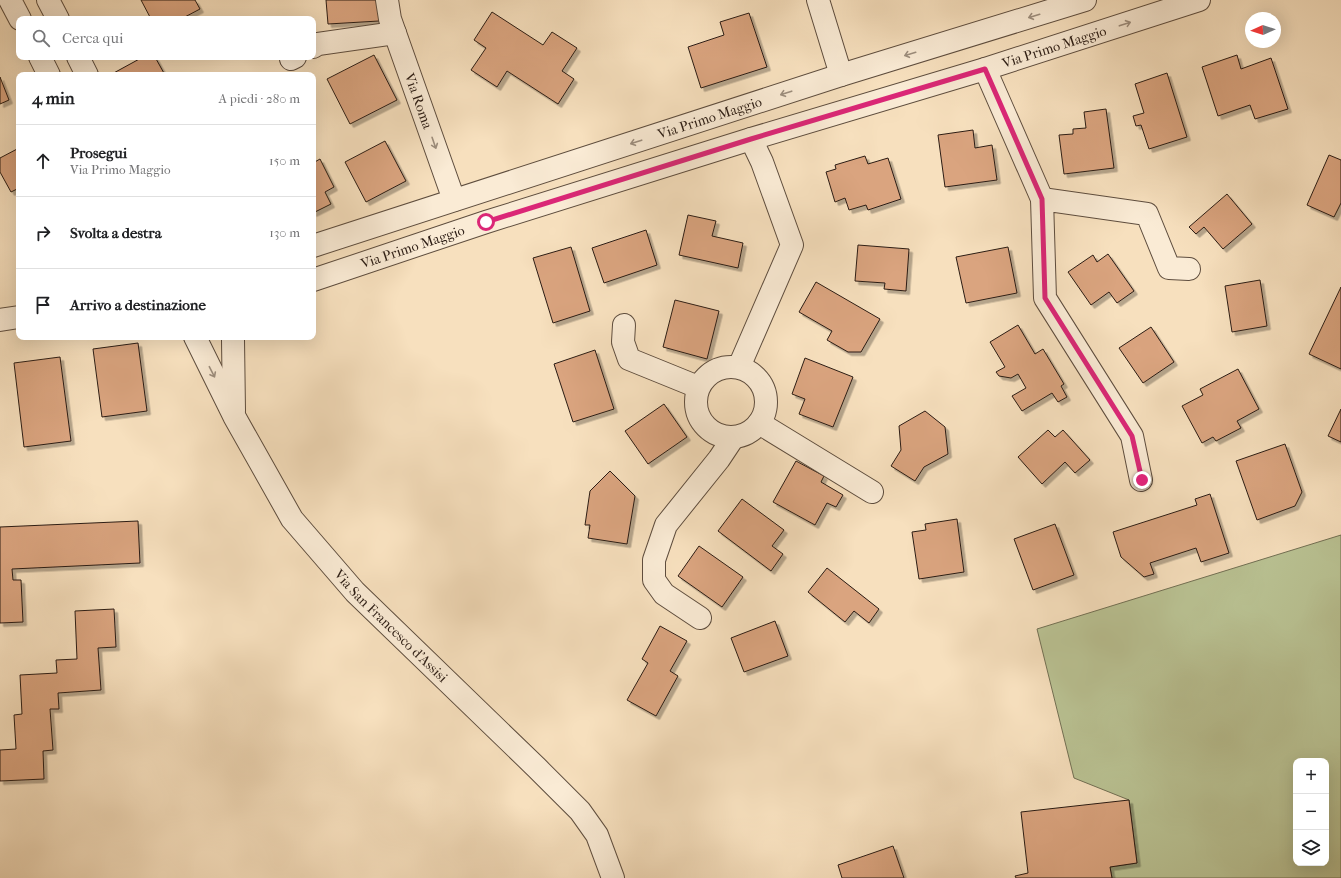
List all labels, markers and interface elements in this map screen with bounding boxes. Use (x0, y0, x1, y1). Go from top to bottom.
north arrow (1245, 12, 1281, 48)
one-way arrow (1028, 13, 1041, 20)
search box (16, 16, 316, 60)
one-way arrow (1118, 20, 1131, 27)
street label: Via Primo Maggio (999, 22, 1108, 72)
icon: search (30, 27, 52, 49)
text: Cerca qui (62, 29, 123, 47)
one-way arrow (904, 51, 917, 58)
street label: Via Roma (401, 70, 437, 131)
text: 4 min (32, 88, 75, 108)
one-way arrow (780, 90, 793, 97)
text: A piedi · 280 m (219, 91, 300, 106)
street label: Via Primo Maggio (655, 93, 764, 143)
one-way arrow (430, 137, 438, 149)
one-way arrow (630, 138, 642, 146)
text: Prosegui (70, 144, 127, 162)
icon: ahead (32, 150, 54, 172)
text: 150 m (269, 153, 300, 168)
text: Via Primo Maggio (70, 162, 171, 177)
route start (477, 213, 495, 231)
street label: Via Primo Maggio (357, 221, 467, 272)
icon: right (32, 222, 54, 244)
text: Svolta a destra (70, 224, 162, 242)
text: 130 m (269, 225, 300, 240)
icon: arrive (32, 294, 54, 316)
text: Arrivo a destinazione (70, 296, 206, 314)
one-way arrow (209, 366, 216, 378)
route end (1133, 471, 1151, 489)
street label: Via San Francesco d'Assisi (330, 565, 451, 686)
map controls (1293, 758, 1329, 866)
button: + (1293, 758, 1329, 794)
button: − (1293, 794, 1329, 830)
button: layers (1293, 830, 1329, 866)

